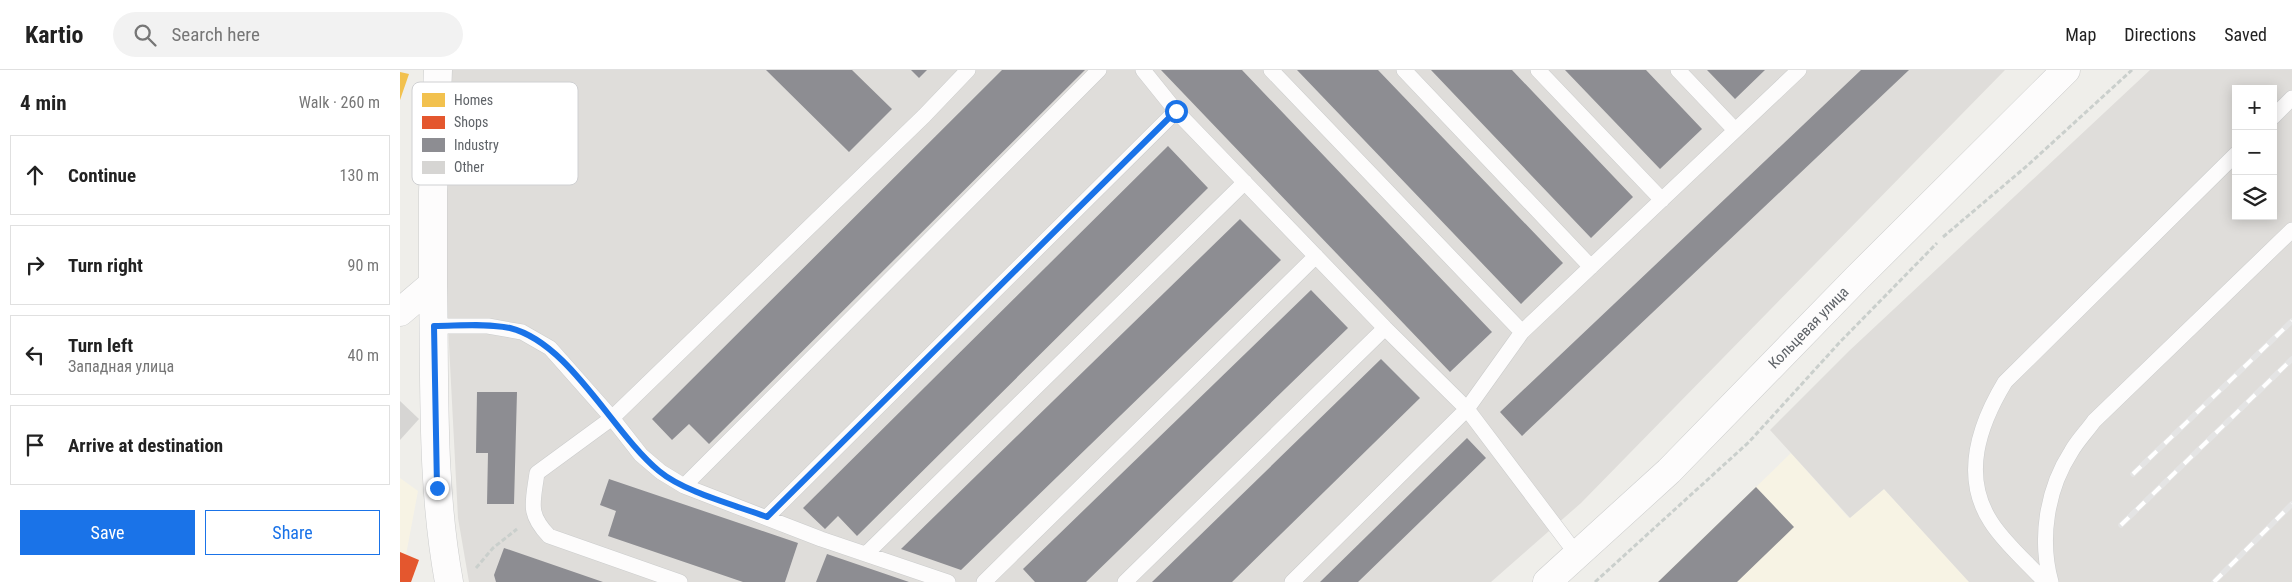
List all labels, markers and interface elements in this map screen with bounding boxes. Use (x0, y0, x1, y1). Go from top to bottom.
search box (113, 12, 463, 57)
text: Kartio (25, 21, 83, 49)
icon: search (131, 21, 159, 49)
text: Search here (171, 23, 260, 46)
text: Map (2065, 24, 2096, 45)
text: Directions (2124, 24, 2196, 45)
text: Saved (2224, 24, 2267, 45)
legend (412, 82, 578, 185)
map controls (2232, 85, 2277, 220)
button: + (2232, 85, 2277, 130)
text: 4 min (20, 91, 67, 115)
text: Homes (454, 92, 493, 108)
text: Walk · 260 m (299, 93, 380, 112)
route start (1165, 100, 1188, 123)
text: Shops (454, 114, 488, 130)
button: − (2232, 130, 2277, 175)
text: Industry (454, 137, 499, 153)
text: Other (454, 159, 484, 175)
icon: ahead (21, 161, 49, 189)
text: Continue (68, 164, 136, 187)
text: 130 m (340, 166, 379, 185)
button: layers (2232, 175, 2277, 220)
icon: right (21, 251, 49, 279)
text: Turn right (68, 254, 143, 277)
text: 90 m (347, 256, 379, 275)
street label: Кольцевая улица (1765, 283, 1852, 372)
text: Turn left (68, 334, 133, 357)
icon: left (21, 341, 49, 369)
text: 40 m (347, 346, 379, 365)
text: Западная улица (68, 357, 174, 376)
icon: arrive (21, 431, 49, 459)
text: Arrive at destination (68, 434, 223, 457)
route end (426, 477, 449, 500)
button: Save (20, 510, 195, 555)
button: Share (205, 510, 380, 555)

